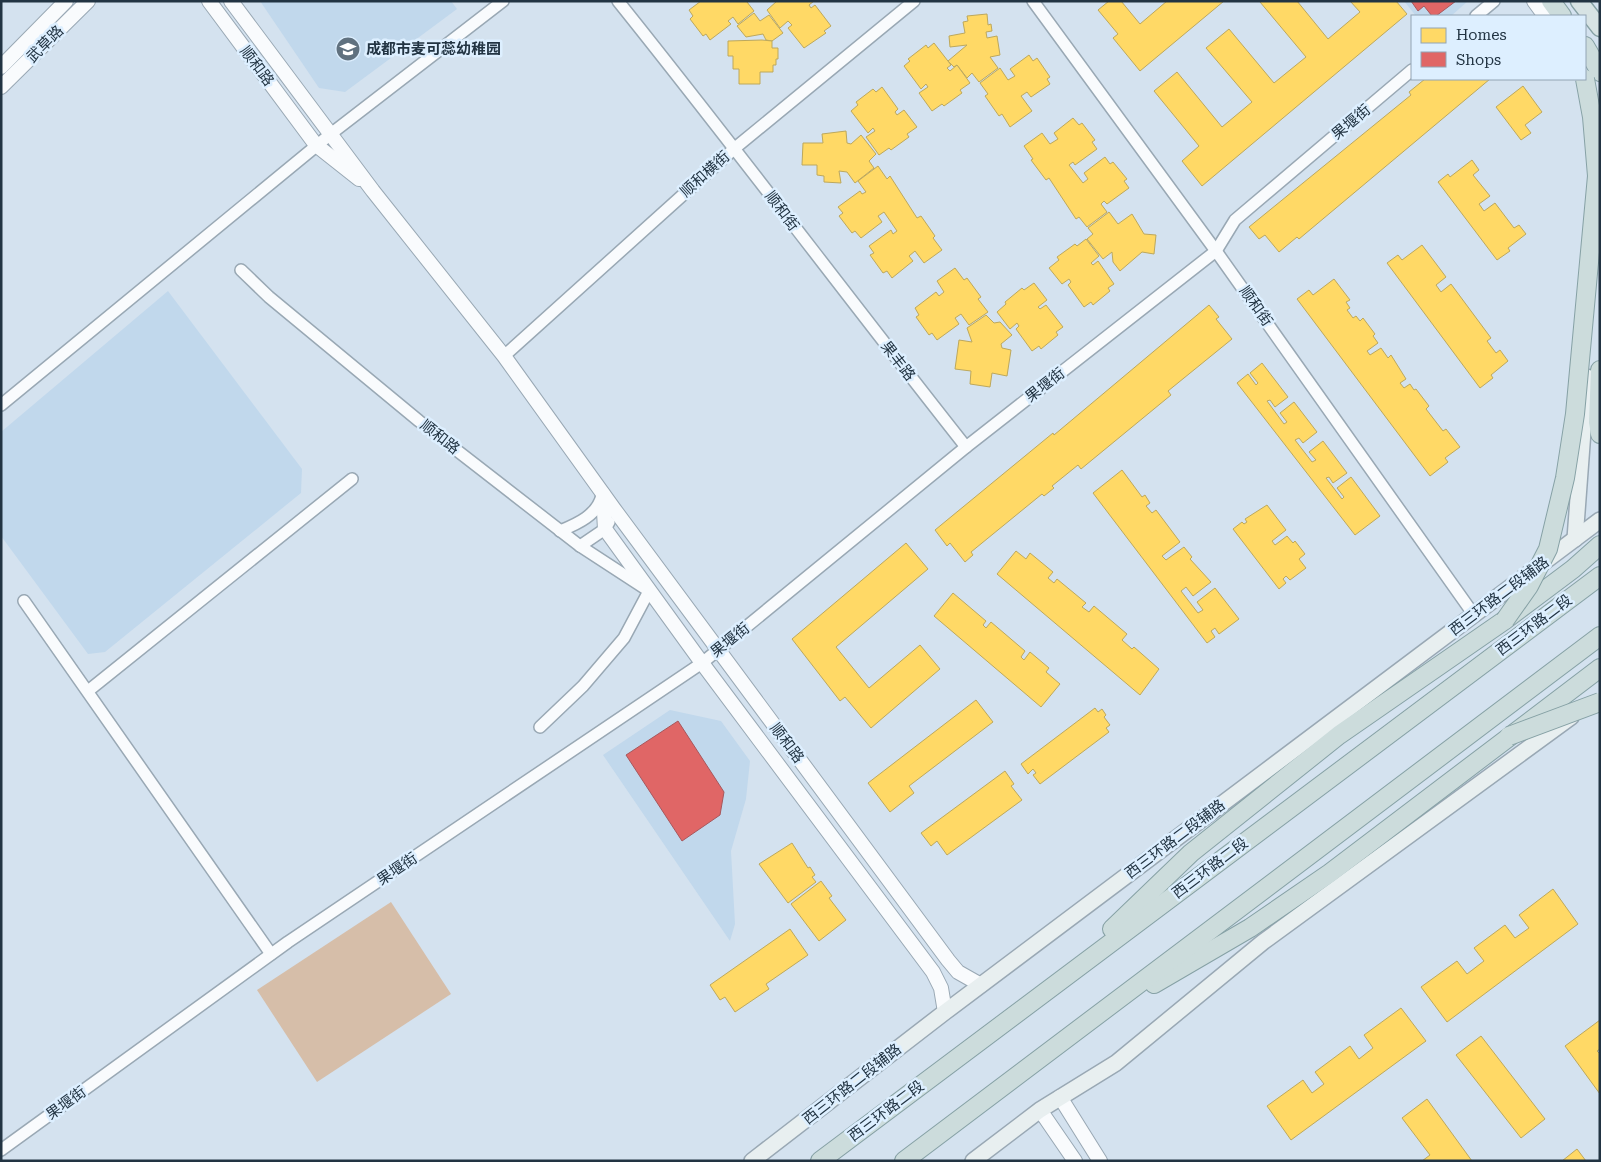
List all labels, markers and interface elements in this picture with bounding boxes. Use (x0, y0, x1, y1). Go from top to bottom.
legend (1411, 15, 1586, 80)
street label: 武草路 (23, 22, 67, 66)
text: Homes (1456, 26, 1507, 44)
school or university icon: 成都市麦可蕊幼稚园 (335, 36, 361, 62)
place label: 成都市麦可蕊幼稚园 (366, 40, 501, 58)
street label: 顺和路 (236, 43, 278, 89)
text: Shops (1456, 51, 1501, 69)
street label: 果堰街 (1328, 101, 1374, 143)
street label: 顺和横街 (677, 147, 733, 201)
street label: 顺和街 (761, 188, 803, 234)
street label: 顺和街 (1236, 282, 1276, 330)
street label: 果丰路 (877, 338, 919, 384)
street label: 果堰街 (1022, 364, 1068, 406)
street label: 顺和路 (417, 416, 463, 458)
street label: 西三环路二段辅路 (1446, 553, 1552, 639)
street label: 西三环路二段 (1493, 591, 1575, 659)
street label: 果堰街 (707, 619, 753, 661)
street label: 顺和路 (766, 720, 808, 766)
street label: 西三环路二段辅路 (1122, 796, 1228, 882)
street label: 西三环路二段 (1169, 834, 1251, 902)
street label: 果堰街 (373, 849, 421, 889)
street label: 西三环路二段辅路 (799, 1040, 905, 1128)
street label: 西三环路二段 (845, 1077, 927, 1145)
street label: 果堰街 (43, 1082, 89, 1124)

